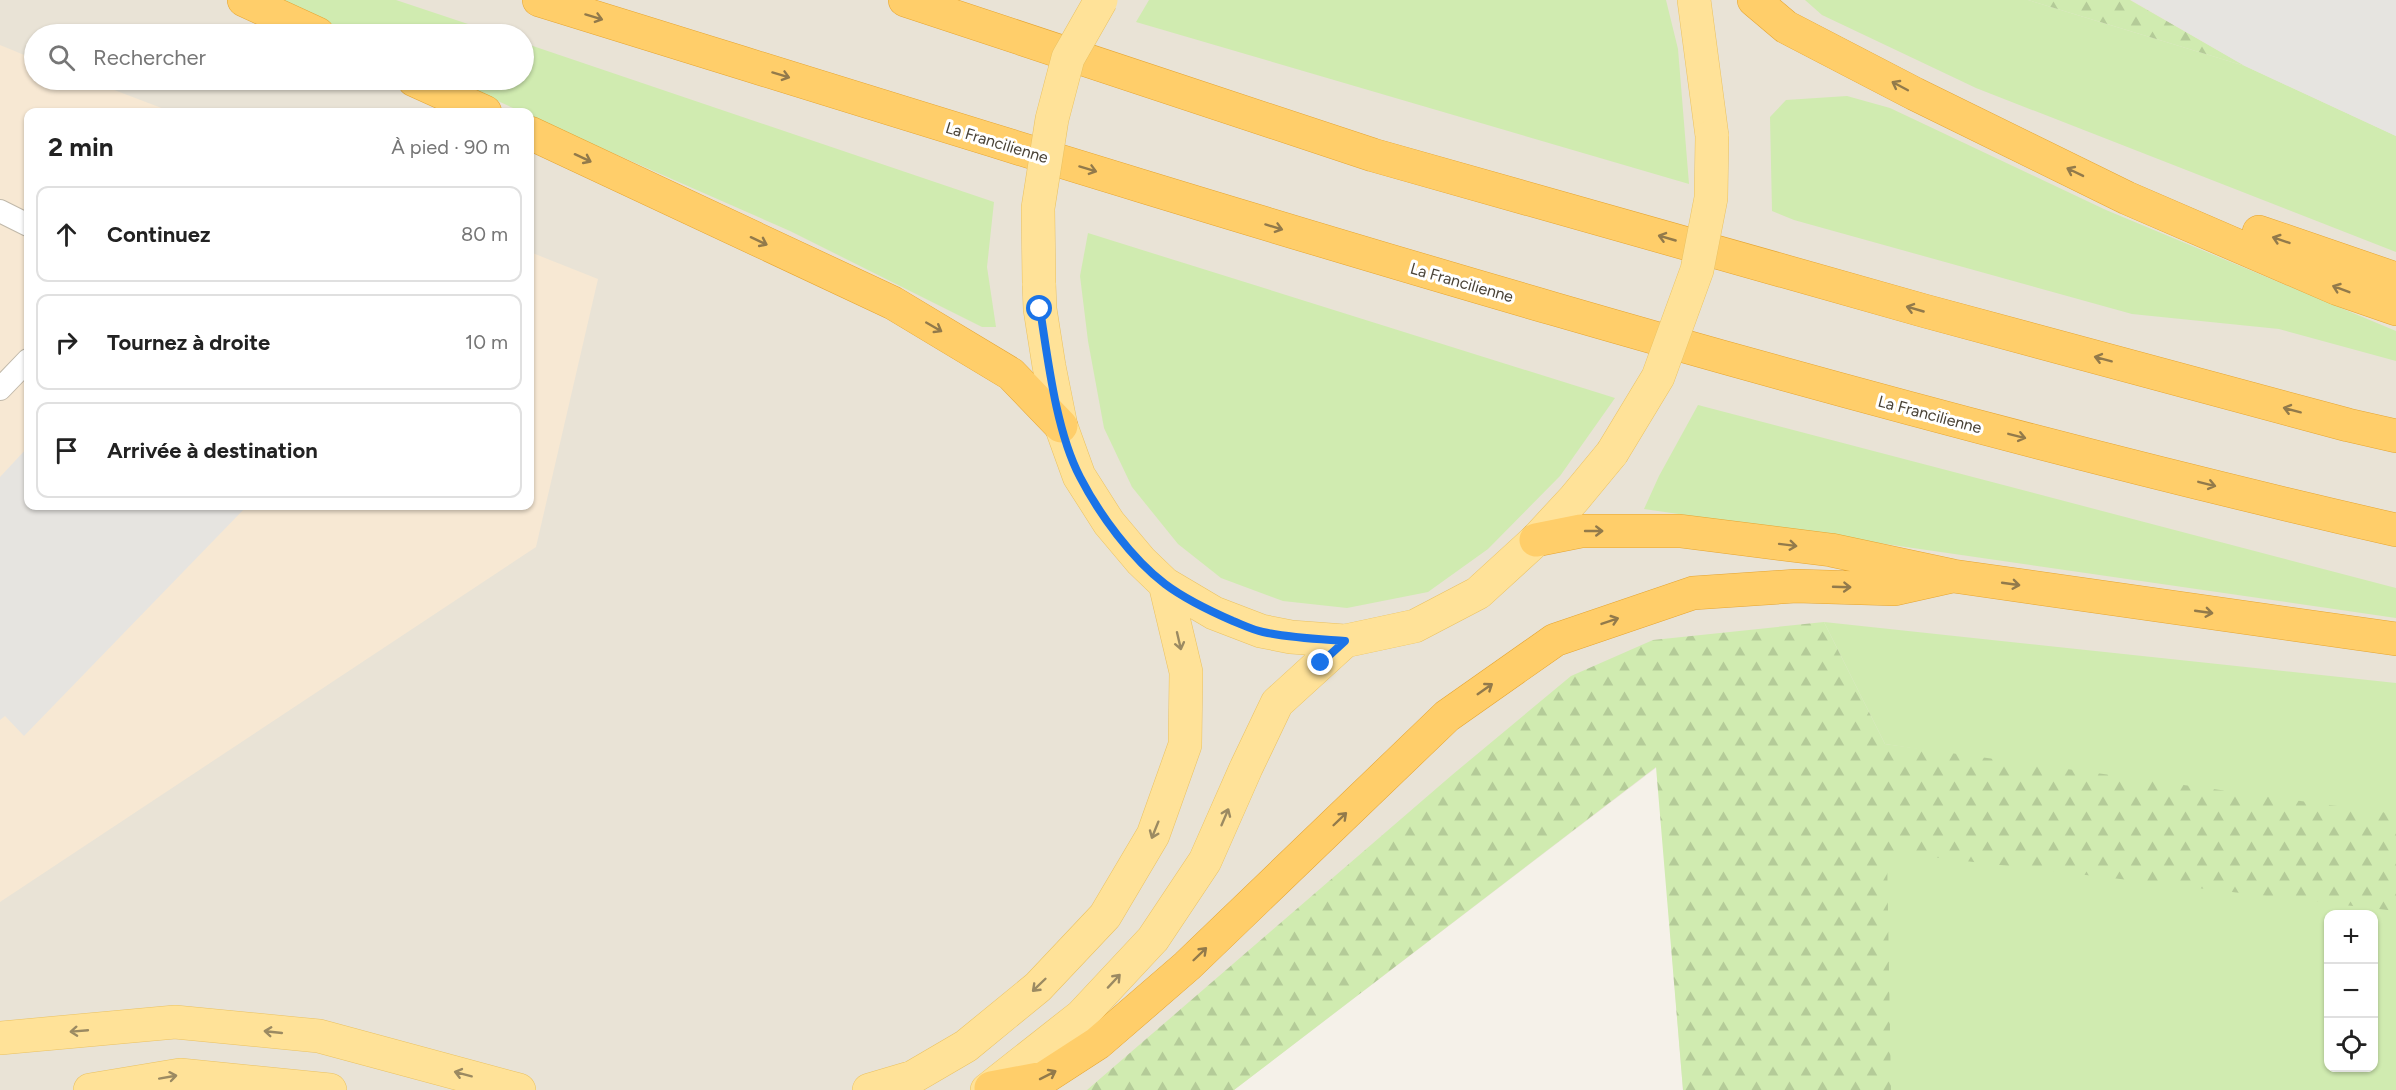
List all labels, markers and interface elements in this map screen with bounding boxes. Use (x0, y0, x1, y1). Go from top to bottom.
one-way arrow (585, 12, 604, 23)
search box (24, 24, 534, 90)
icon: search (45, 41, 78, 74)
text: Rechercher (93, 44, 206, 71)
one-way arrow (771, 70, 790, 81)
one-way arrow (1892, 80, 1909, 92)
street label: La Francilienne (943, 118, 1051, 167)
text: 2 min (48, 131, 114, 163)
text: À pied · 90 m (391, 135, 510, 159)
one-way arrow (573, 153, 591, 165)
one-way arrow (1078, 165, 1097, 176)
one-way arrow (2066, 166, 2084, 178)
icon: ahead (50, 218, 83, 251)
text: Continuez (107, 221, 211, 248)
text: 80 m (461, 222, 508, 246)
one-way arrow (1264, 222, 1283, 233)
one-way arrow (1658, 232, 1677, 243)
one-way arrow (2272, 234, 2291, 245)
one-way arrow (750, 235, 768, 247)
street label: La Francilienne (1408, 259, 1516, 306)
one-way arrow (2332, 283, 2351, 294)
route start (1026, 295, 1052, 321)
one-way arrow (1906, 303, 1925, 314)
one-way arrow (925, 321, 942, 333)
icon: right (50, 326, 83, 359)
text: Tournez à droite (107, 329, 270, 356)
text: 10 m (465, 330, 508, 354)
one-way arrow (2094, 353, 2113, 365)
street label: La Francilienne (1876, 392, 1984, 437)
one-way arrow (2282, 404, 2301, 415)
one-way arrow (2008, 431, 2027, 442)
icon: arrive (50, 434, 83, 467)
text: Arrivée à destination (107, 437, 318, 464)
one-way arrow (2197, 478, 2216, 490)
one-way arrow (1583, 525, 1603, 537)
one-way arrow (1777, 540, 1797, 551)
one-way arrow (2001, 579, 2021, 590)
one-way arrow (1832, 581, 1852, 593)
one-way arrow (2194, 606, 2214, 617)
one-way arrow (1600, 615, 1619, 626)
one-way arrow (1173, 631, 1185, 650)
route end (1307, 649, 1333, 675)
one-way arrow (1476, 683, 1493, 695)
one-way arrow (1220, 808, 1231, 826)
one-way arrow (1333, 811, 1348, 826)
one-way arrow (1149, 820, 1160, 839)
map controls (2324, 910, 2378, 1072)
button: + (2324, 910, 2378, 964)
one-way arrow (1192, 947, 1207, 961)
button: − (2324, 964, 2378, 1018)
one-way arrow (1107, 973, 1121, 988)
one-way arrow (1032, 978, 1047, 993)
button: locate (2324, 1018, 2378, 1072)
one-way arrow (69, 1026, 89, 1037)
one-way arrow (263, 1026, 283, 1037)
one-way arrow (454, 1068, 473, 1079)
one-way arrow (1038, 1068, 1056, 1080)
one-way arrow (158, 1071, 178, 1082)

